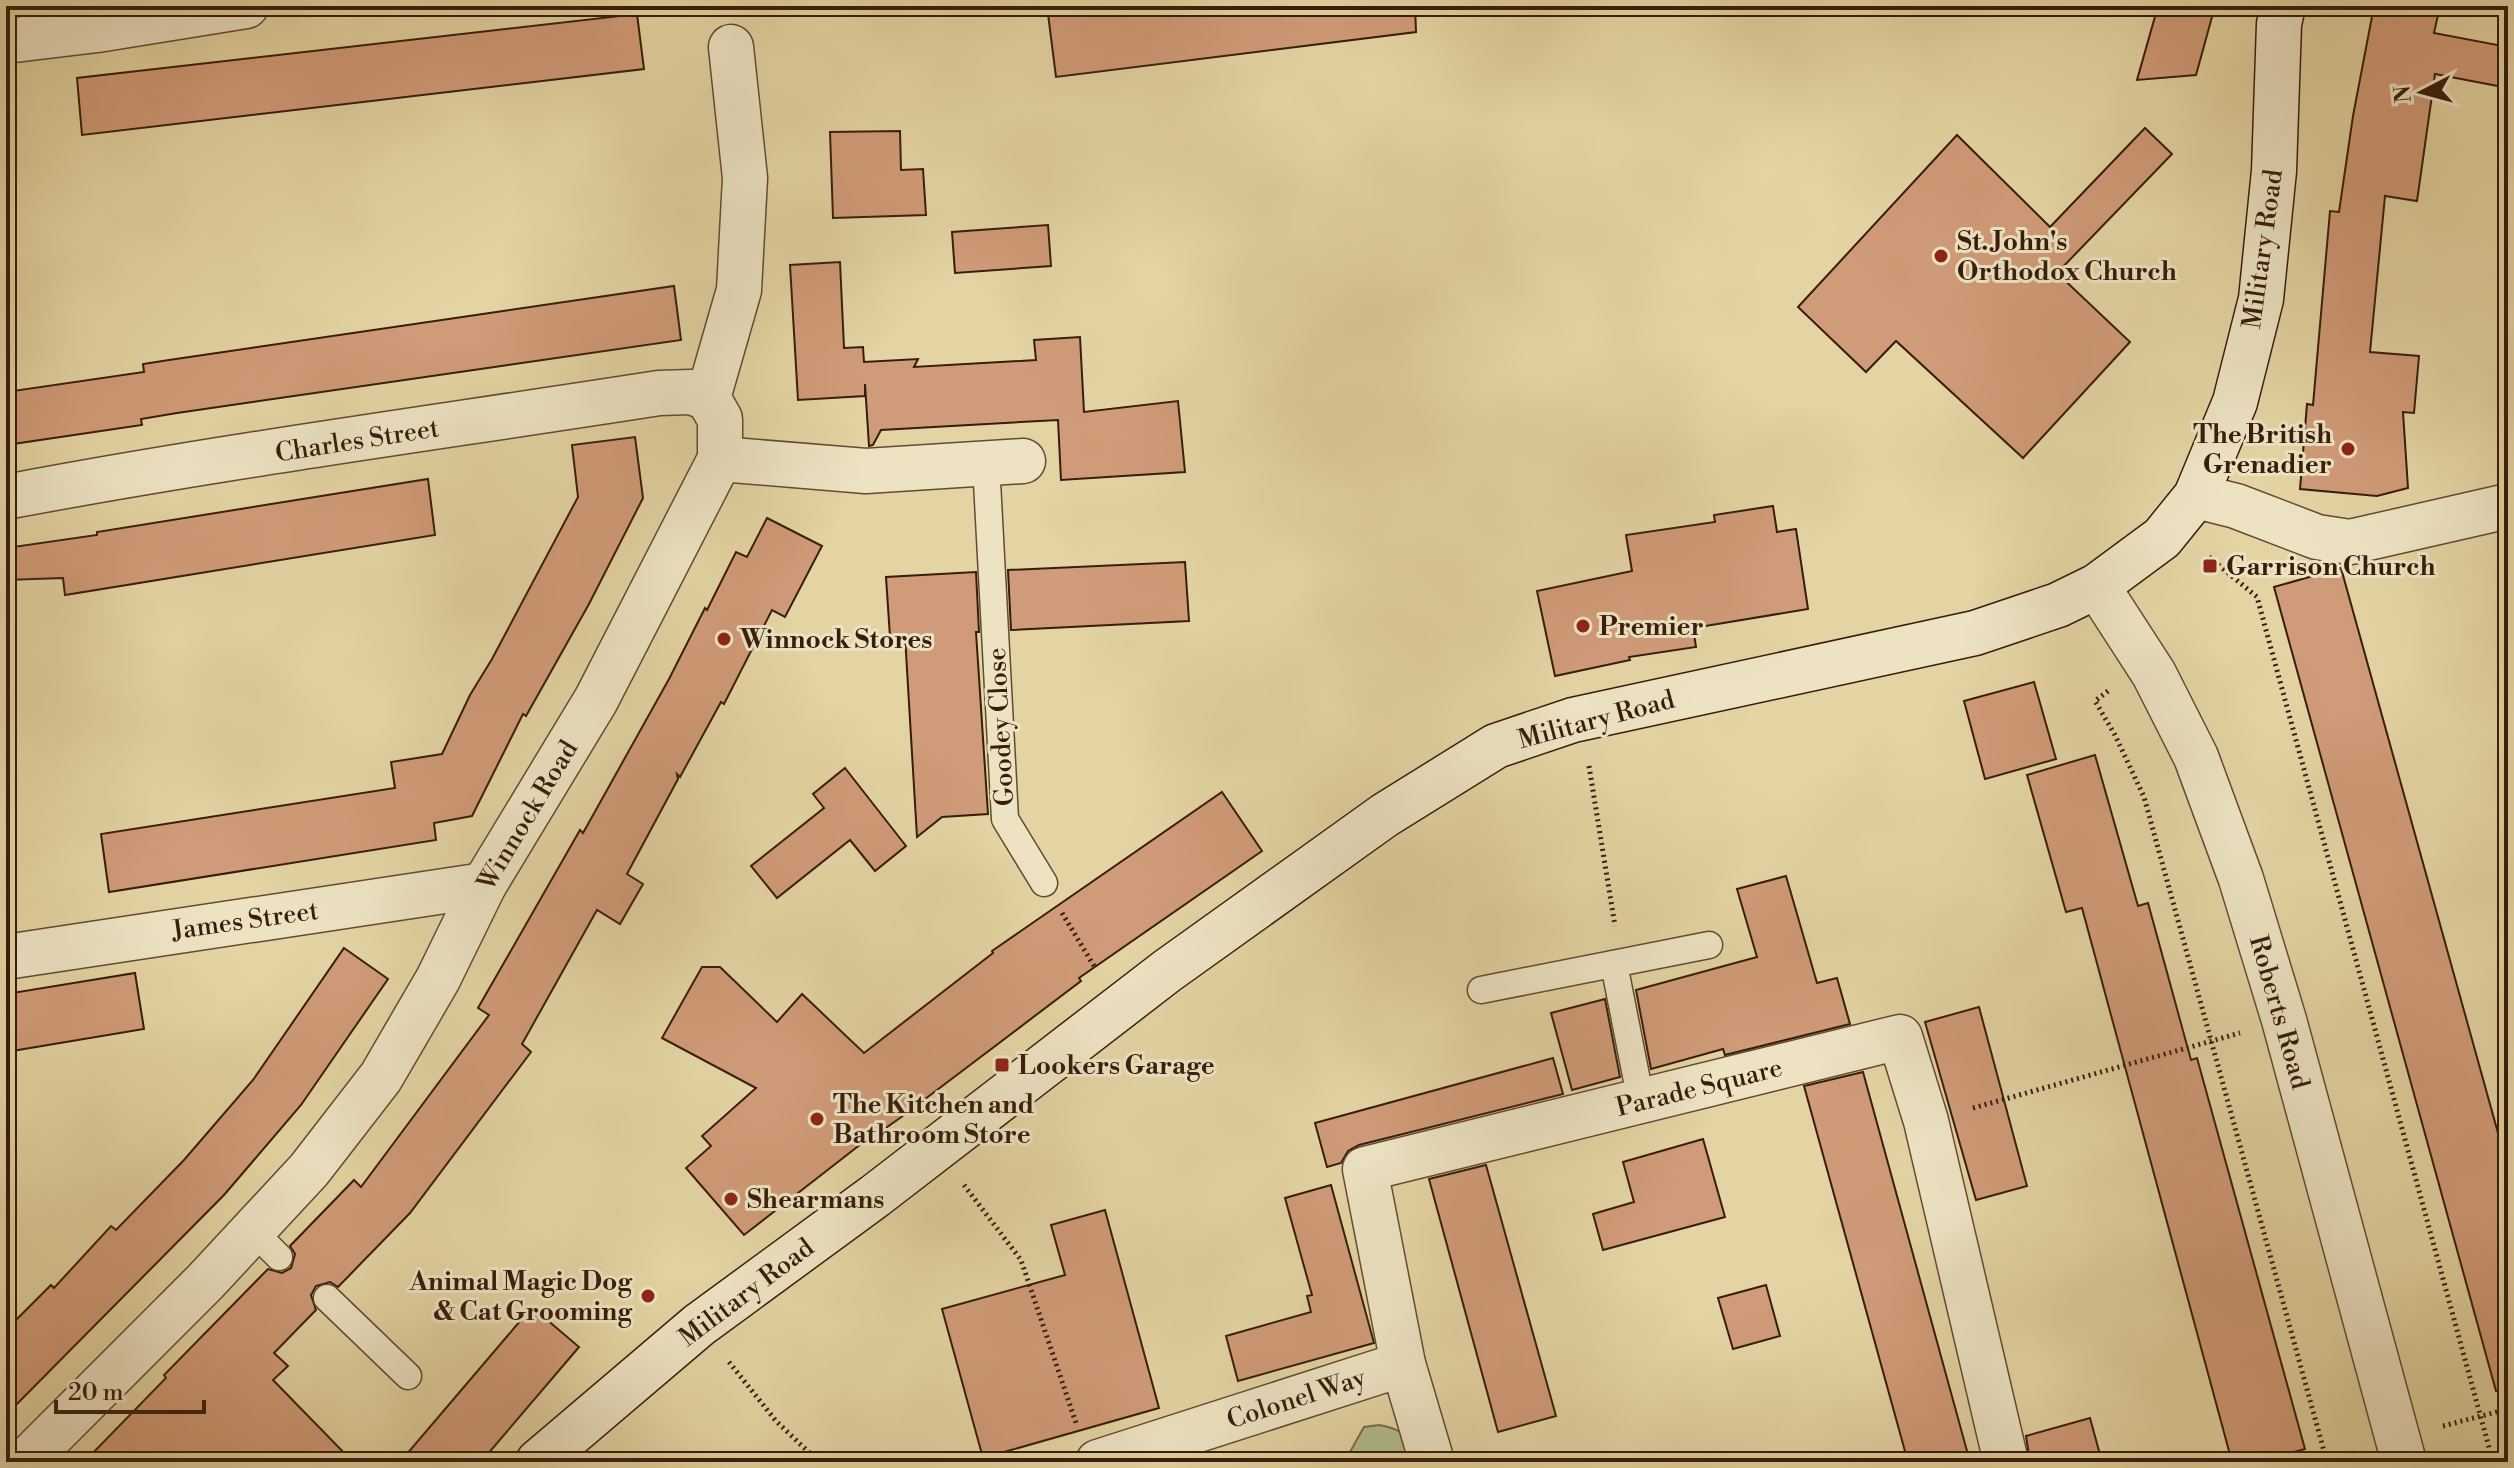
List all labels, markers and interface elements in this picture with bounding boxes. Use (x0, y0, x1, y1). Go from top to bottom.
north arrow (2382, 52, 2462, 132)
text: N (2389, 83, 2418, 104)
street label: Military Road (2236, 167, 2290, 331)
place label: St. John's Orthodox Church (1957, 226, 2177, 288)
marker: St. John's Orthodox Church (1932, 247, 1950, 265)
street label: Charles Street (273, 412, 441, 470)
place label: The British Grenadier (2193, 419, 2332, 481)
marker: The British Grenadier (2339, 440, 2357, 458)
place label: Garrison Church (2226, 551, 2436, 583)
marker: Garrison Church (2201, 557, 2219, 575)
place label: Premier (1599, 611, 1704, 643)
marker: Premier (1574, 617, 1592, 635)
place label: Winnock Stores (739, 624, 932, 656)
marker: Winnock Stores (715, 630, 733, 648)
street label: Goodey Close (981, 647, 1021, 807)
street label: Military Road (1514, 684, 1678, 756)
street label: Winnock Road (470, 735, 585, 897)
street label: James Street (169, 895, 320, 947)
street label: Roberts Road (2242, 932, 2316, 1093)
place label: Lookers Garage (1018, 1050, 1215, 1082)
street label: Parade Square (1613, 1052, 1786, 1124)
marker: Lookers Garage (993, 1056, 1011, 1074)
place label: The Kitchen and Bathroom Store (833, 1089, 1034, 1151)
marker: The Kitchen and Bathroom Store (808, 1110, 826, 1128)
place label: Shearmans (747, 1184, 884, 1216)
marker: Shearmans (722, 1190, 740, 1208)
street label: Military Road (673, 1232, 821, 1354)
place label: Animal Magic Dog & Cat Grooming (408, 1266, 633, 1328)
marker: Animal Magic Dog & Cat Grooming (639, 1287, 657, 1305)
street label: Colonel Way (1223, 1361, 1370, 1436)
scale bar (56, 1364, 204, 1414)
text: 20 m (68, 1378, 124, 1408)

